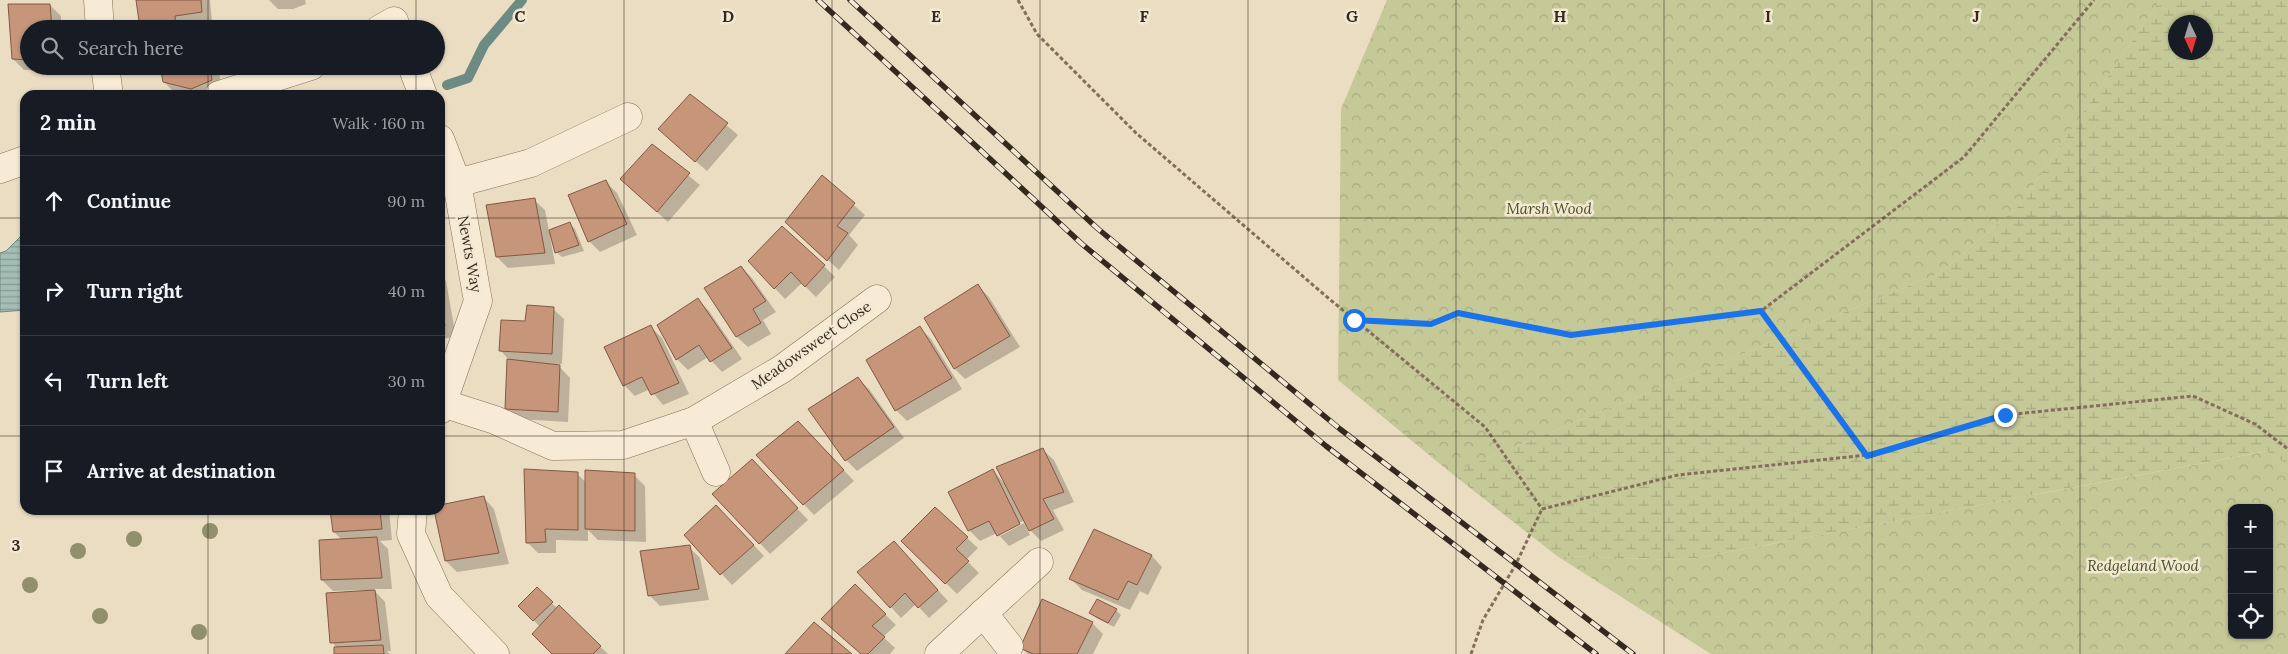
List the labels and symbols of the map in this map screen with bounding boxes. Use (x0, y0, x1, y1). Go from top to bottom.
text: C (514, 6, 526, 26)
text: D (722, 6, 734, 26)
text: E (931, 6, 941, 26)
text: F (1139, 6, 1149, 26)
text: G (1346, 6, 1358, 26)
text: H (1554, 6, 1567, 26)
text: I (1765, 6, 1771, 26)
text: J (1972, 6, 1980, 26)
north arrow (2168, 15, 2213, 60)
park label: Marsh Wood (1506, 199, 1592, 218)
street label: Newts Way (454, 214, 486, 294)
street label: Meadowsweet Close (747, 296, 875, 394)
route start (1343, 309, 1366, 332)
route end (1994, 404, 2017, 427)
text: 3 (12, 535, 21, 555)
park label: Redgeland Wood (2087, 556, 2199, 575)

